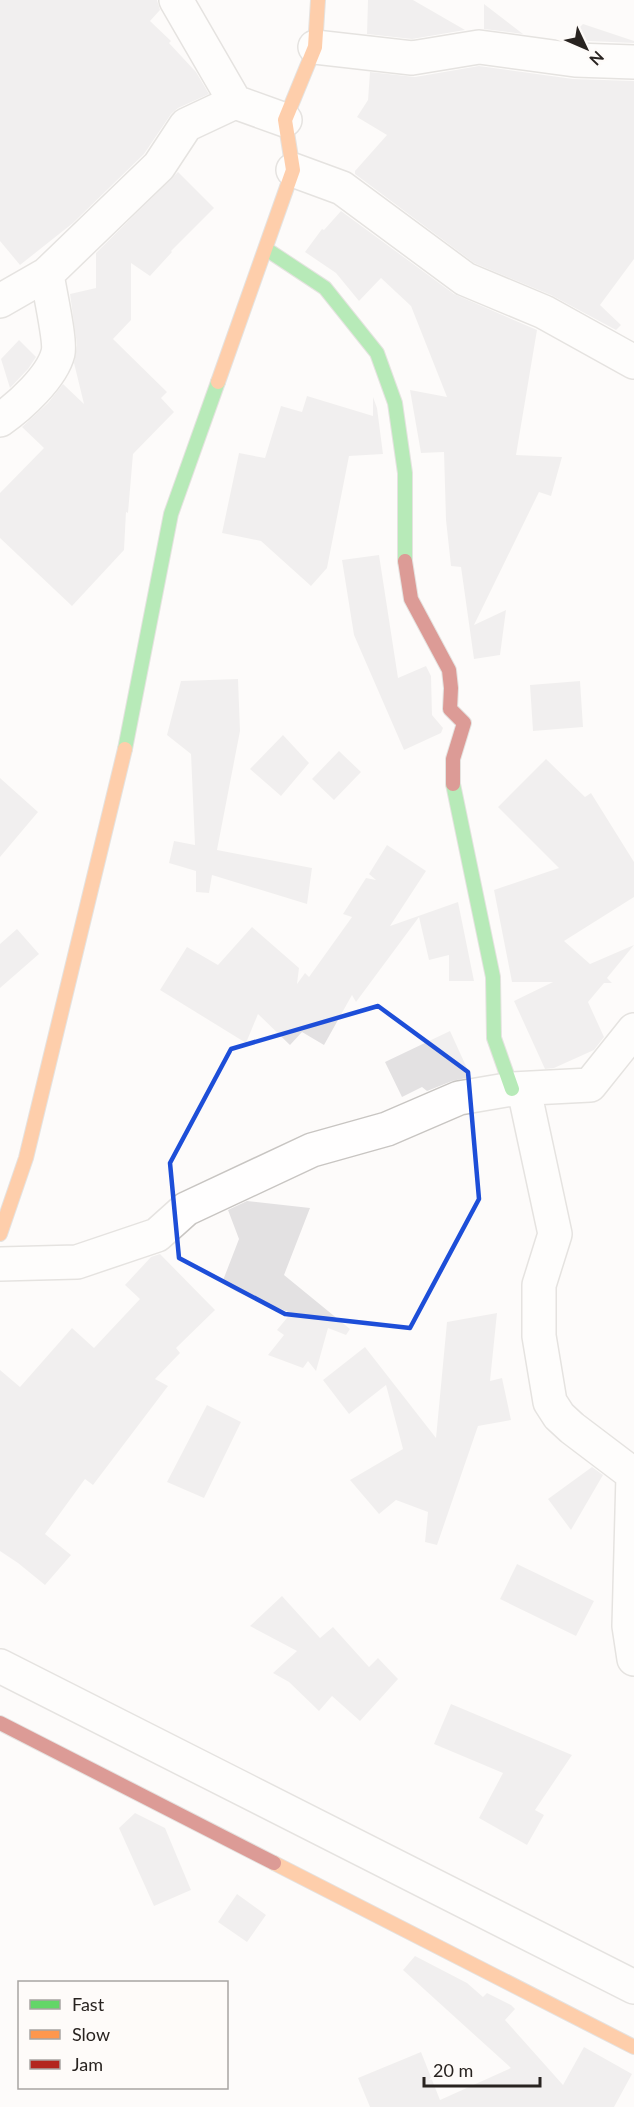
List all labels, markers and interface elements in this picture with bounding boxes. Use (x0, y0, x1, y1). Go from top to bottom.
north arrow (556, 18, 616, 78)
text: N (586, 48, 608, 70)
legend (18, 1981, 228, 2089)
text: Fast (72, 1993, 105, 2015)
text: Slow (72, 2023, 110, 2045)
scale bar (424, 2050, 540, 2088)
text: Jam (72, 2053, 103, 2075)
text: 20 m (433, 2059, 473, 2081)

